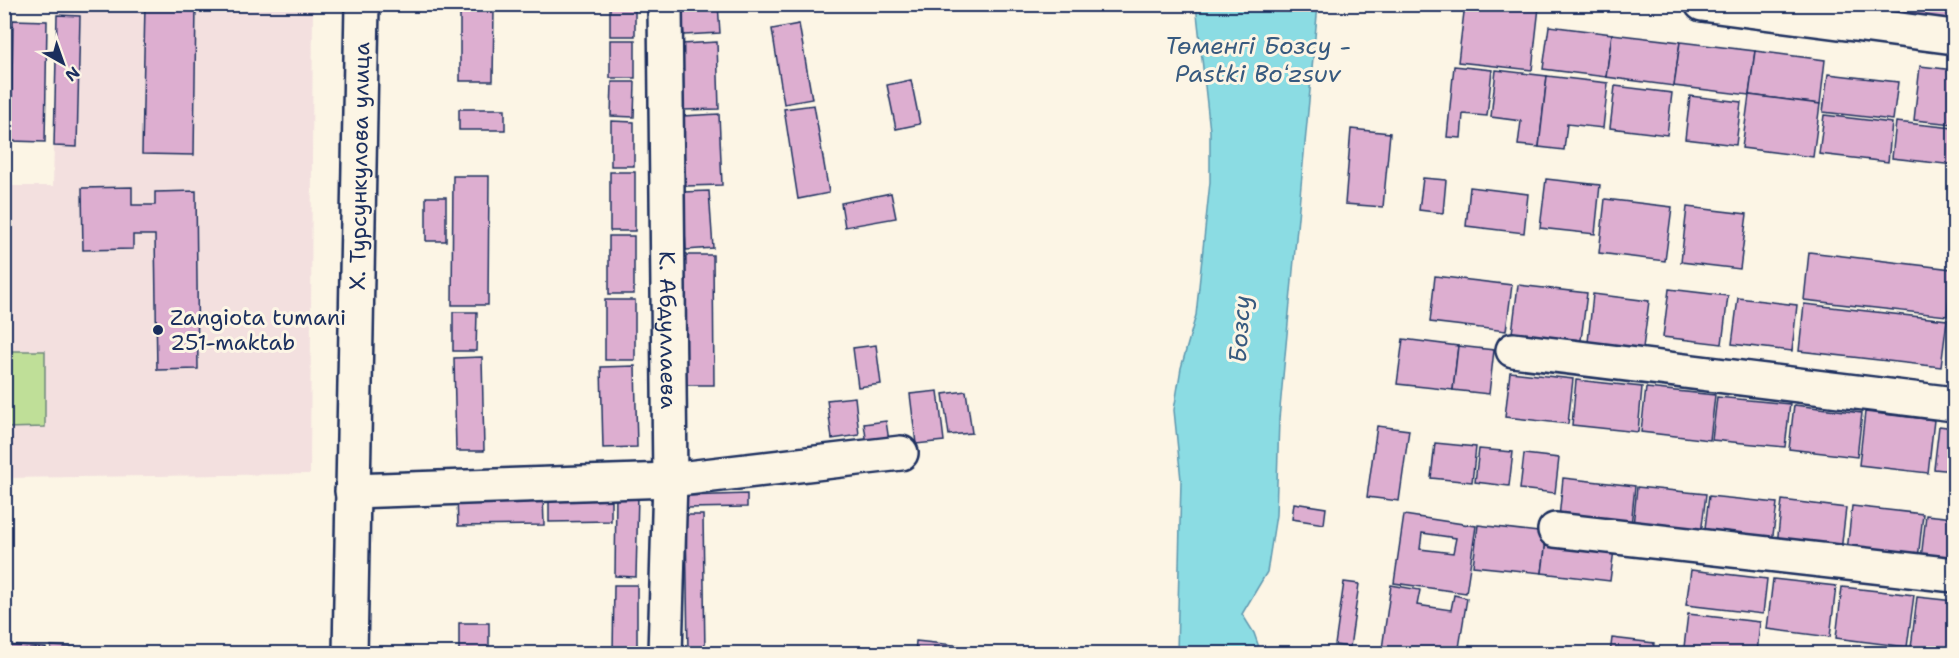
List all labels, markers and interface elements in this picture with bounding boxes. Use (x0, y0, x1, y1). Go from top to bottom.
water label: Төменгі Бозсу - Pastki Boʻzsuv (1165, 30, 1351, 90)
north arrow (33, 33, 93, 93)
street label: Х. Турсункулова улица (342, 41, 376, 290)
text: N (61, 62, 84, 86)
street label: К. Абдуллаева (653, 251, 684, 409)
water label: Бозсу (1222, 294, 1258, 364)
place label: Zangiota tumani 251-maktab (170, 303, 346, 357)
marker: Zangiota tumani 251-maktab (151, 323, 165, 337)

